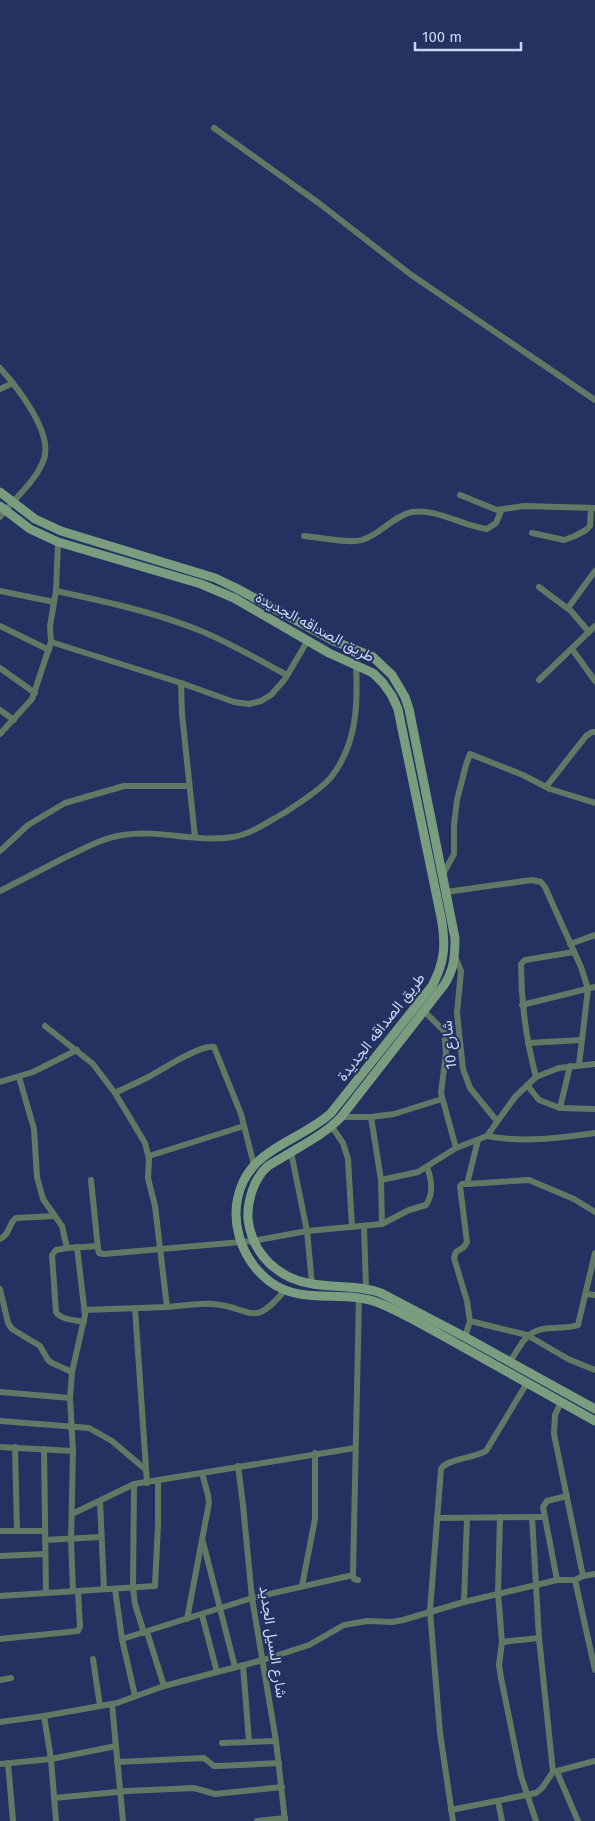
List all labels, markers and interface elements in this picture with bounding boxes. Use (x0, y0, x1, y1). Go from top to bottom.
scale bar (415, 20, 521, 52)
text: 100 m (422, 28, 462, 46)
street label: طريق الصداقه الجديدة (252, 588, 378, 667)
street label: طريق الصداقه الجديدة (333, 969, 430, 1085)
street label: شارع 10 (437, 1019, 463, 1070)
street label: شارع السيل الجديد (253, 1585, 291, 1700)

